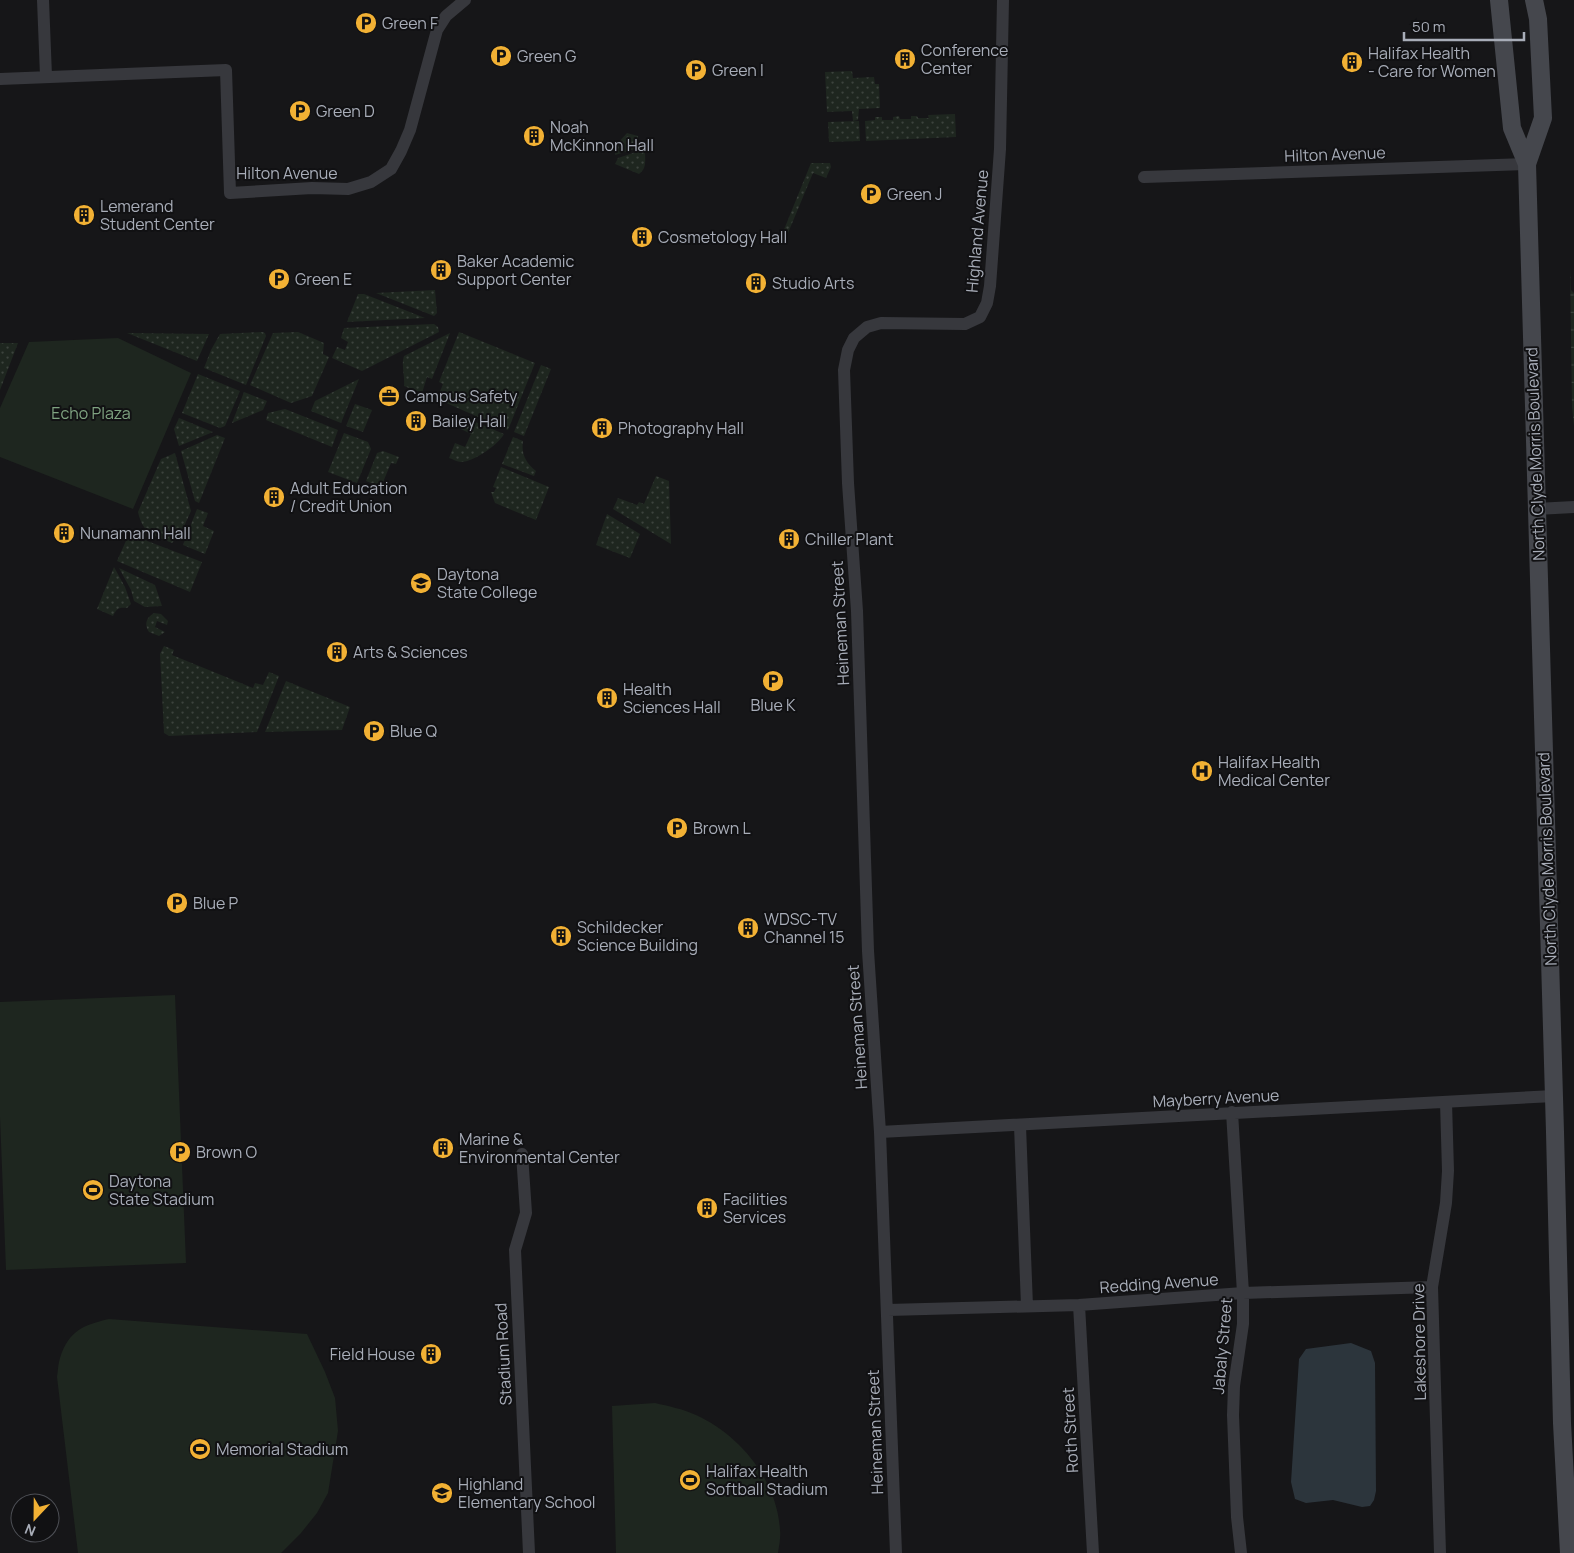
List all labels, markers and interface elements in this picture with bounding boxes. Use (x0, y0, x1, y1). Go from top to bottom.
scale bar (1404, 10, 1524, 42)
parking icon: Green F (354, 11, 378, 35)
place label: Green F (382, 12, 438, 34)
text: 50 m (1412, 16, 1446, 37)
place label: Conference Center (921, 39, 1008, 79)
place label: Halifax Health - Care for Women (1368, 42, 1496, 82)
parking icon: Green G (489, 44, 513, 68)
place label: Green G (517, 45, 576, 67)
building icon: Conference Center (893, 47, 917, 71)
building icon: Halifax Health - Care for Women (1340, 50, 1364, 74)
parking icon: Green I (684, 58, 708, 82)
place label: Green I (712, 59, 764, 81)
parking icon: Green D (288, 99, 312, 123)
place label: Green D (316, 100, 375, 122)
place label: Noah McKinnon Hall (550, 116, 654, 156)
building icon: Noah McKinnon Hall (522, 124, 546, 148)
street label: Hilton Avenue (1284, 141, 1386, 167)
street label: Hilton Avenue (236, 162, 338, 184)
street label: Highland Avenue (961, 169, 993, 293)
parking icon: Green J (859, 182, 883, 206)
place label: Green J (887, 183, 942, 205)
place label: Lemerand Student Center (100, 195, 215, 235)
building icon: Lemerand Student Center (72, 203, 96, 227)
building icon: Cosmetology Hall (630, 225, 654, 249)
place label: Cosmetology Hall (658, 226, 787, 248)
place label: Baker Academic Support Center (457, 250, 575, 290)
building icon: Baker Academic Support Center (429, 258, 453, 282)
parking icon: Green E (267, 267, 291, 291)
place label: Green E (295, 268, 352, 290)
building icon: Studio Arts (744, 271, 768, 295)
place label: Studio Arts (772, 272, 854, 294)
street label: North Clyde Morris Boulevard (1520, 347, 1550, 561)
office icon: Campus Safety (377, 384, 401, 408)
place label: Campus Safety (405, 385, 518, 407)
park label: Echo Plaza (51, 402, 131, 424)
building icon: Bailey Hall (404, 409, 428, 433)
place label: Bailey Hall (432, 410, 506, 432)
building icon: Photography Hall (590, 416, 614, 440)
place label: Photography Hall (618, 417, 744, 439)
place label: Adult Education / Credit Union (290, 477, 407, 517)
building icon: Adult Education / Credit Union (262, 485, 286, 509)
building icon: Nunamann Hall (52, 521, 76, 545)
place label: Nunamann Hall (80, 522, 191, 544)
building icon: Chiller Plant (777, 527, 801, 551)
place label: Chiller Plant (805, 528, 894, 550)
street label: Heineman Street (826, 560, 854, 686)
place label: Daytona State College (437, 563, 537, 603)
school or university icon: Daytona State College (409, 571, 433, 595)
building icon: Arts & Sciences (325, 640, 349, 664)
place label: Arts & Sciences (353, 641, 468, 663)
parking icon: Blue K (761, 669, 785, 693)
place label: Health Sciences Hall (623, 678, 721, 718)
building icon: Health Sciences Hall (595, 686, 619, 710)
place label: Blue K (750, 694, 796, 716)
parking icon: Blue Q (362, 719, 386, 743)
place label: Blue Q (390, 720, 438, 742)
place label: Halifax Health Medical Center (1218, 751, 1330, 791)
street label: North Clyde Morris Boulevard (1532, 752, 1562, 966)
hospital icon: Halifax Health Medical Center (1190, 759, 1214, 783)
parking icon: Brown L (665, 816, 689, 840)
place label: Brown L (693, 817, 751, 839)
parking icon: Blue P (165, 891, 189, 915)
place label: Blue P (193, 892, 239, 914)
place label: WDSC-TV Channel 15 (764, 908, 845, 948)
place label: Schildecker Science Building (577, 916, 698, 956)
building icon: WDSC-TV Channel 15 (736, 916, 760, 940)
building icon: Schildecker Science Building (549, 924, 573, 948)
street label: Heineman Street (842, 964, 872, 1090)
street label: Mayberry Avenue (1152, 1084, 1280, 1112)
place label: Marine & Environmental Center (459, 1128, 620, 1168)
building icon: Marine & Environmental Center (431, 1136, 455, 1160)
parking icon: Brown O (168, 1140, 192, 1164)
place label: Brown O (196, 1141, 258, 1163)
place label: Daytona State Stadium (109, 1170, 214, 1210)
sports icon: Daytona State Stadium (81, 1178, 105, 1202)
place label: Facilities Services (723, 1188, 787, 1228)
building icon: Facilities Services (695, 1196, 719, 1220)
street label: Redding Avenue (1099, 1268, 1219, 1298)
street label: Lakeshore Drive (1407, 1283, 1431, 1401)
street label: Jabaly Street (1207, 1297, 1237, 1395)
street label: Stadium Road (489, 1302, 517, 1406)
building icon: Field House (419, 1342, 443, 1366)
place label: Field House (330, 1343, 415, 1365)
street label: Heineman Street (862, 1369, 888, 1495)
street label: Roth Street (1057, 1387, 1083, 1473)
sports icon: Memorial Stadium (188, 1437, 212, 1461)
place label: Memorial Stadium (216, 1438, 348, 1460)
place label: Halifax Health Softball Stadium (706, 1460, 828, 1500)
sports icon: Halifax Health Softball Stadium (678, 1468, 702, 1492)
place label: Highland Elementary School (458, 1473, 596, 1513)
school or university icon: Highland Elementary School (430, 1481, 454, 1505)
north arrow (10, 1493, 60, 1543)
text: N (22, 1520, 38, 1541)

